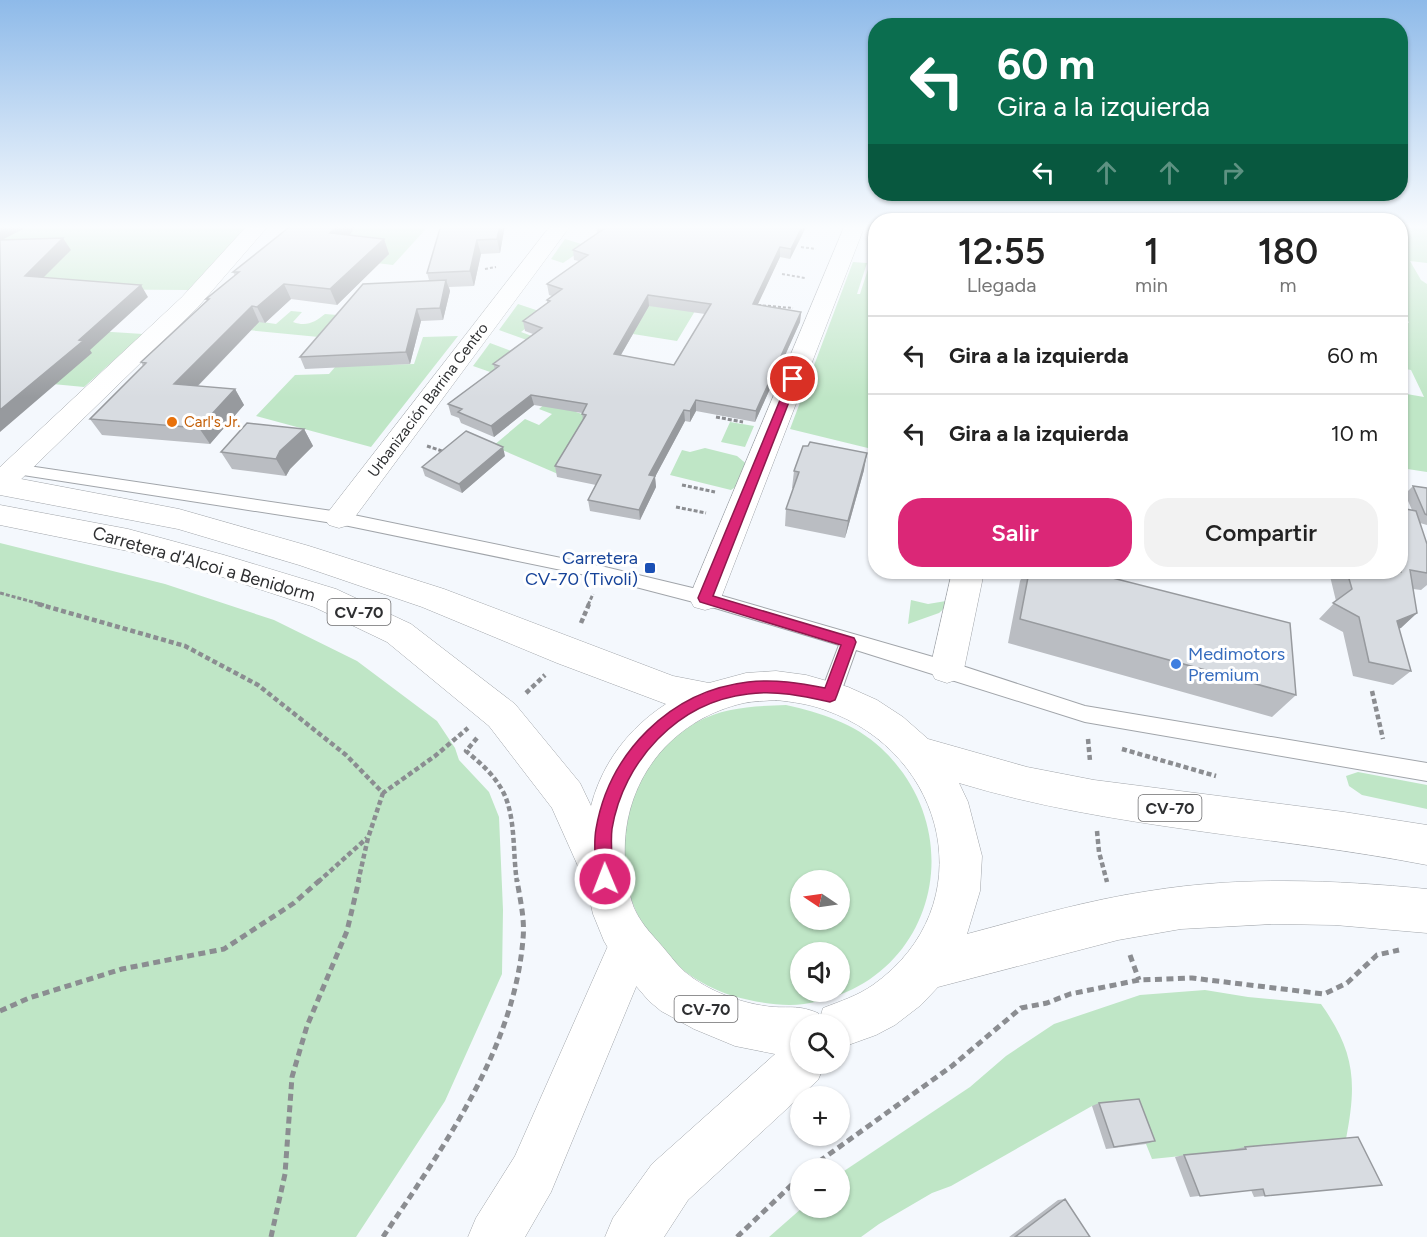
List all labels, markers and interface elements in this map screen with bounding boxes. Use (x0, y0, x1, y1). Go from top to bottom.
text: 60 m (997, 39, 1095, 90)
icon: left (898, 42, 976, 120)
text: Gira a la izquierda (997, 90, 1210, 123)
icon: left (1027, 156, 1060, 189)
icon: ahead (1090, 156, 1123, 189)
icon: ahead (1153, 156, 1186, 189)
icon: right (1216, 156, 1249, 189)
text: 12:55 (958, 230, 1045, 273)
text: 1 (1144, 230, 1159, 273)
text: 180 (1258, 230, 1318, 273)
text: Llegada (967, 273, 1036, 297)
text: min (1135, 273, 1168, 297)
text: m (1279, 273, 1296, 297)
street label: Urbanización Barrina Centro (364, 319, 492, 481)
icon: left (898, 339, 931, 372)
text: Gira a la izquierda (949, 342, 1129, 369)
text: 60 m (1327, 342, 1378, 369)
pin (767, 353, 818, 404)
icon: arrive (776, 362, 809, 395)
place label: Carl's Jr. (184, 413, 240, 431)
marker: Carl's Jr. (165, 415, 179, 429)
icon: left (898, 417, 931, 450)
text: Gira a la izquierda (949, 420, 1129, 447)
text: 10 m (1331, 420, 1378, 447)
button: Salir (898, 498, 1132, 567)
button: Compartir (1144, 498, 1378, 567)
street label: Carretera d'Alcoi a Benidorm (90, 522, 318, 606)
place label: Carretera CV-70 (Tivoli) (525, 547, 638, 590)
marker: Carretera CV-70 (Tivoli) (643, 561, 657, 575)
road number: CV-70 (328, 599, 391, 625)
place label: Medimotors Premium (1188, 643, 1285, 686)
marker: Medimotors Premium (1169, 657, 1183, 671)
road number: CV-70 (1138, 795, 1202, 821)
position arrow (573, 847, 637, 911)
north arrow (790, 870, 850, 930)
map controls (790, 870, 850, 1218)
button: sound (790, 942, 850, 1002)
road number: CV-70 (674, 996, 738, 1022)
button: search (790, 1014, 850, 1074)
button: + (790, 1086, 850, 1146)
button: − (790, 1158, 850, 1218)

